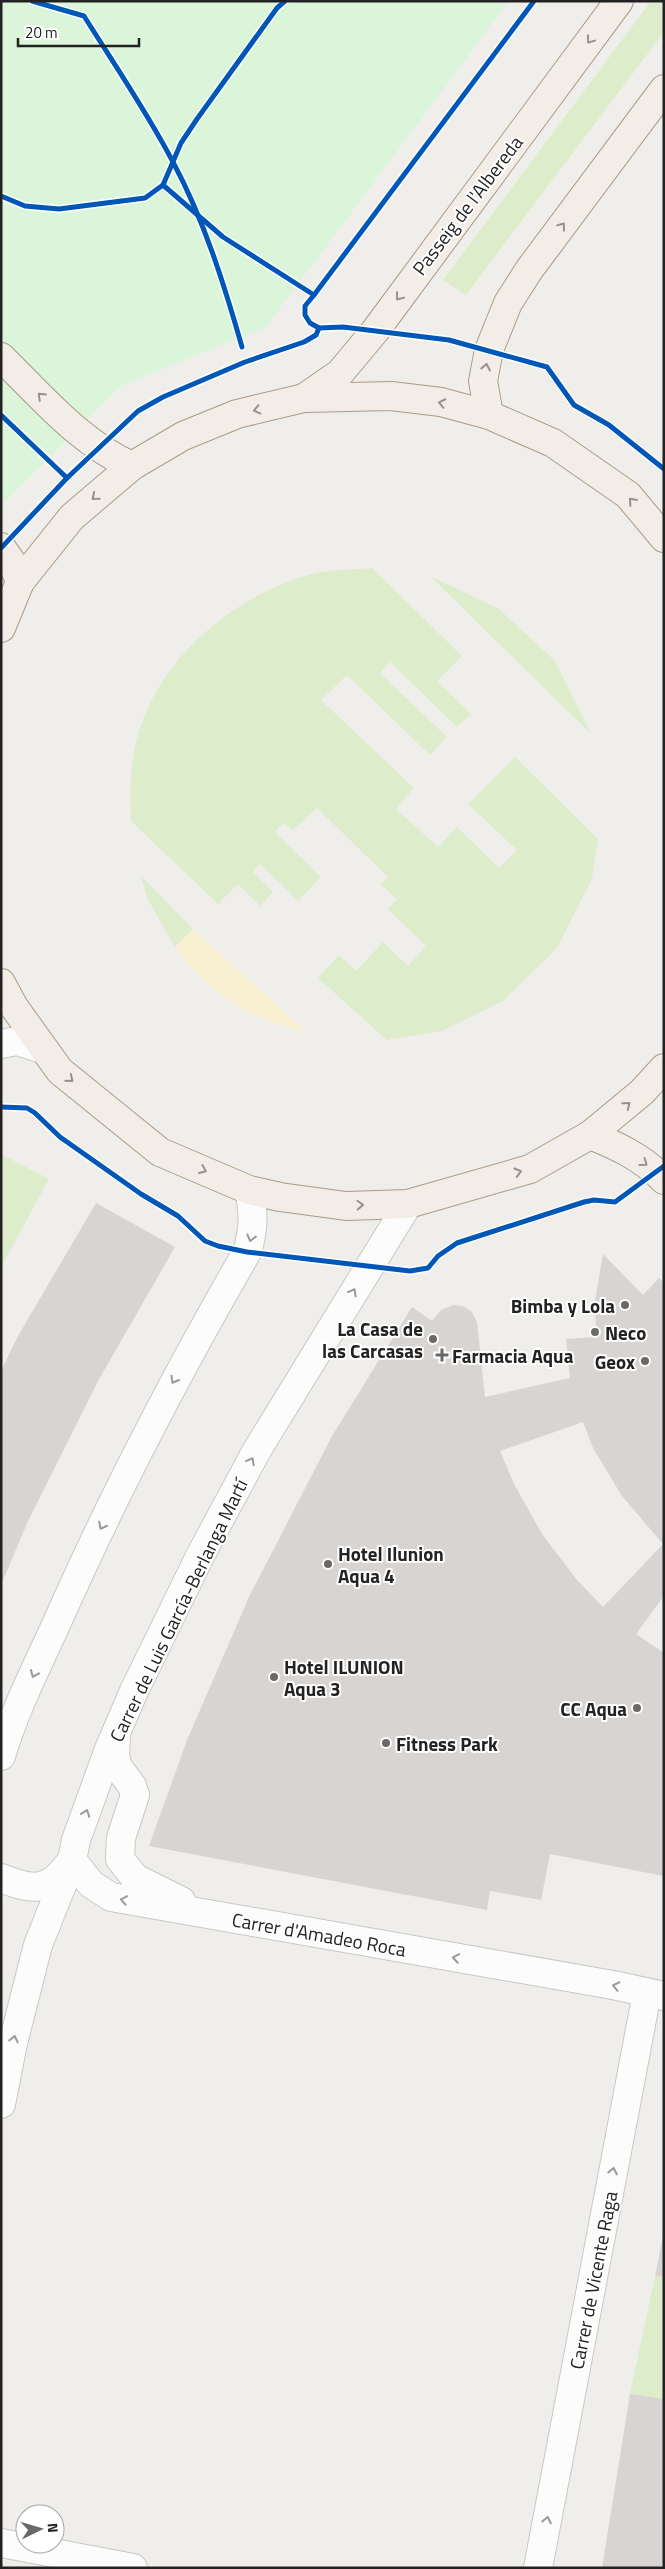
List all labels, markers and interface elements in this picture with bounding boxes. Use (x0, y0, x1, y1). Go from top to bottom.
scale bar (18, 15, 139, 47)
text: 20 m (25, 21, 58, 44)
one-way arrow (587, 34, 596, 44)
street label: Passeig de l'Albereda (405, 129, 530, 281)
one-way arrow (556, 222, 565, 232)
one-way arrow (396, 291, 404, 300)
one-way arrow (480, 363, 491, 372)
one-way arrow (38, 393, 47, 402)
one-way arrow (437, 398, 446, 409)
one-way arrow (252, 404, 261, 415)
one-way arrow (92, 492, 101, 500)
one-way arrow (629, 497, 638, 506)
one-way arrow (64, 1073, 73, 1081)
one-way arrow (621, 1102, 630, 1110)
one-way arrow (638, 1157, 648, 1166)
one-way arrow (198, 1164, 207, 1175)
one-way arrow (513, 1168, 521, 1178)
one-way arrow (356, 1200, 364, 1211)
one-way arrow (246, 1233, 257, 1242)
one-way arrow (347, 1288, 357, 1297)
place label: Bimba y Lola (511, 1291, 615, 1320)
marker: Bimba y Lola (619, 1299, 631, 1311)
place label: La Casa de las Carcasas (322, 1314, 423, 1365)
place label: Neco (605, 1318, 646, 1347)
marker: Neco (589, 1326, 601, 1338)
marker: La Casa de las Carcasas (427, 1333, 439, 1345)
place label: Farmacia Aqua (452, 1341, 574, 1370)
place label: Geox (595, 1347, 635, 1376)
marker: Farmacia Aqua (436, 1349, 448, 1361)
marker: Geox (639, 1355, 651, 1367)
one-way arrow (171, 1375, 181, 1384)
one-way arrow (245, 1457, 255, 1466)
street label: Carrer de Luis García-Berlanga Martí (102, 1472, 255, 1746)
one-way arrow (98, 1520, 108, 1529)
place label: Hotel Ilunion Aqua 4 (338, 1539, 444, 1590)
marker: Hotel Ilunion Aqua 4 (322, 1558, 334, 1570)
place label: Hotel ILUNION Aqua 3 (284, 1652, 404, 1703)
one-way arrow (30, 1669, 41, 1678)
marker: Hotel ILUNION Aqua 3 (268, 1671, 280, 1683)
place label: CC Aqua (560, 1694, 627, 1723)
marker: CC Aqua (631, 1702, 643, 1714)
place label: Fitness Park (396, 1729, 498, 1758)
marker: Fitness Park (380, 1737, 392, 1749)
one-way arrow (80, 1810, 90, 1818)
one-way arrow (119, 1895, 128, 1905)
street label: Carrer d'Amadeo Roca (230, 1904, 409, 1964)
one-way arrow (452, 1954, 460, 1964)
one-way arrow (612, 1981, 621, 1992)
one-way arrow (8, 2034, 19, 2043)
one-way arrow (608, 2167, 618, 2175)
street label: Carrer de Vicente Raga (561, 2188, 625, 2372)
north arrow (15, 2504, 65, 2554)
one-way arrow (542, 2515, 552, 2524)
text: N (43, 2522, 64, 2534)

